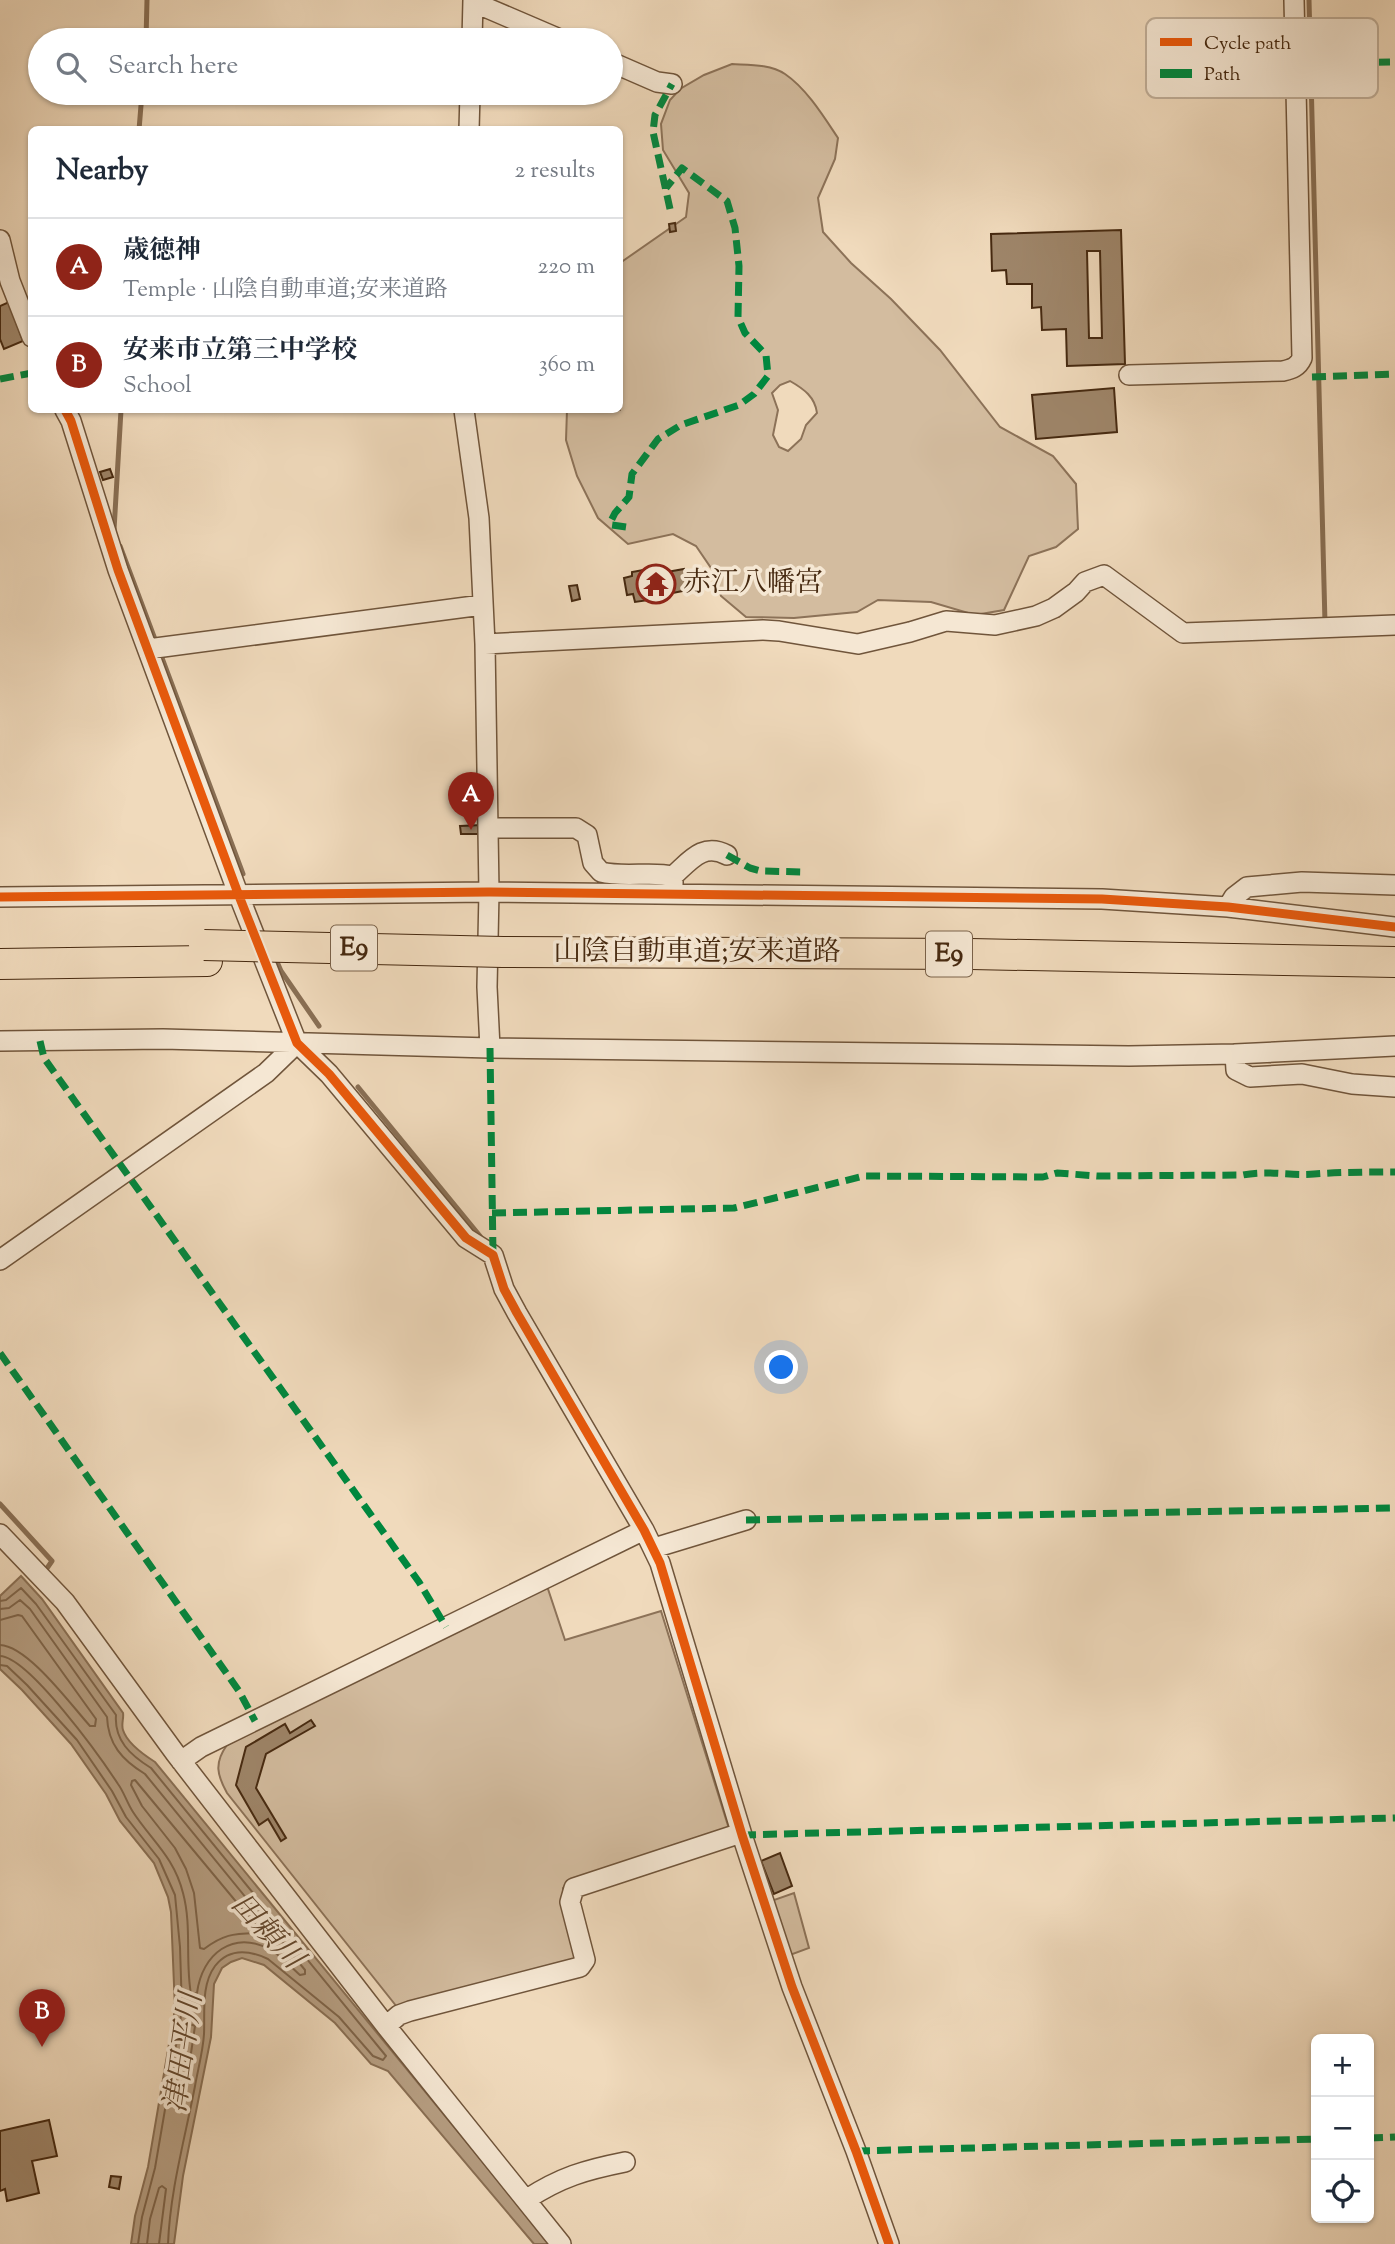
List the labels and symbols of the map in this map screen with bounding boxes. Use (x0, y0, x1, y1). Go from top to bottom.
legend (1146, 18, 1378, 98)
text: Cycle path (1204, 31, 1291, 58)
text: Path (1204, 62, 1241, 89)
temple icon: 赤江八幡宮 (635, 563, 677, 605)
place label: 赤江八幡宮 (683, 564, 823, 604)
pin: A (448, 772, 494, 830)
road number: E9 (331, 925, 377, 970)
road number: E9 (926, 931, 972, 976)
street label: 山陰自動車道;安来道路 (553, 933, 841, 973)
your location (764, 1350, 798, 1384)
water label: 田頼川 (220, 1884, 314, 1982)
water label: 津田平川 (155, 1988, 215, 2115)
pin: B (19, 1989, 65, 2047)

